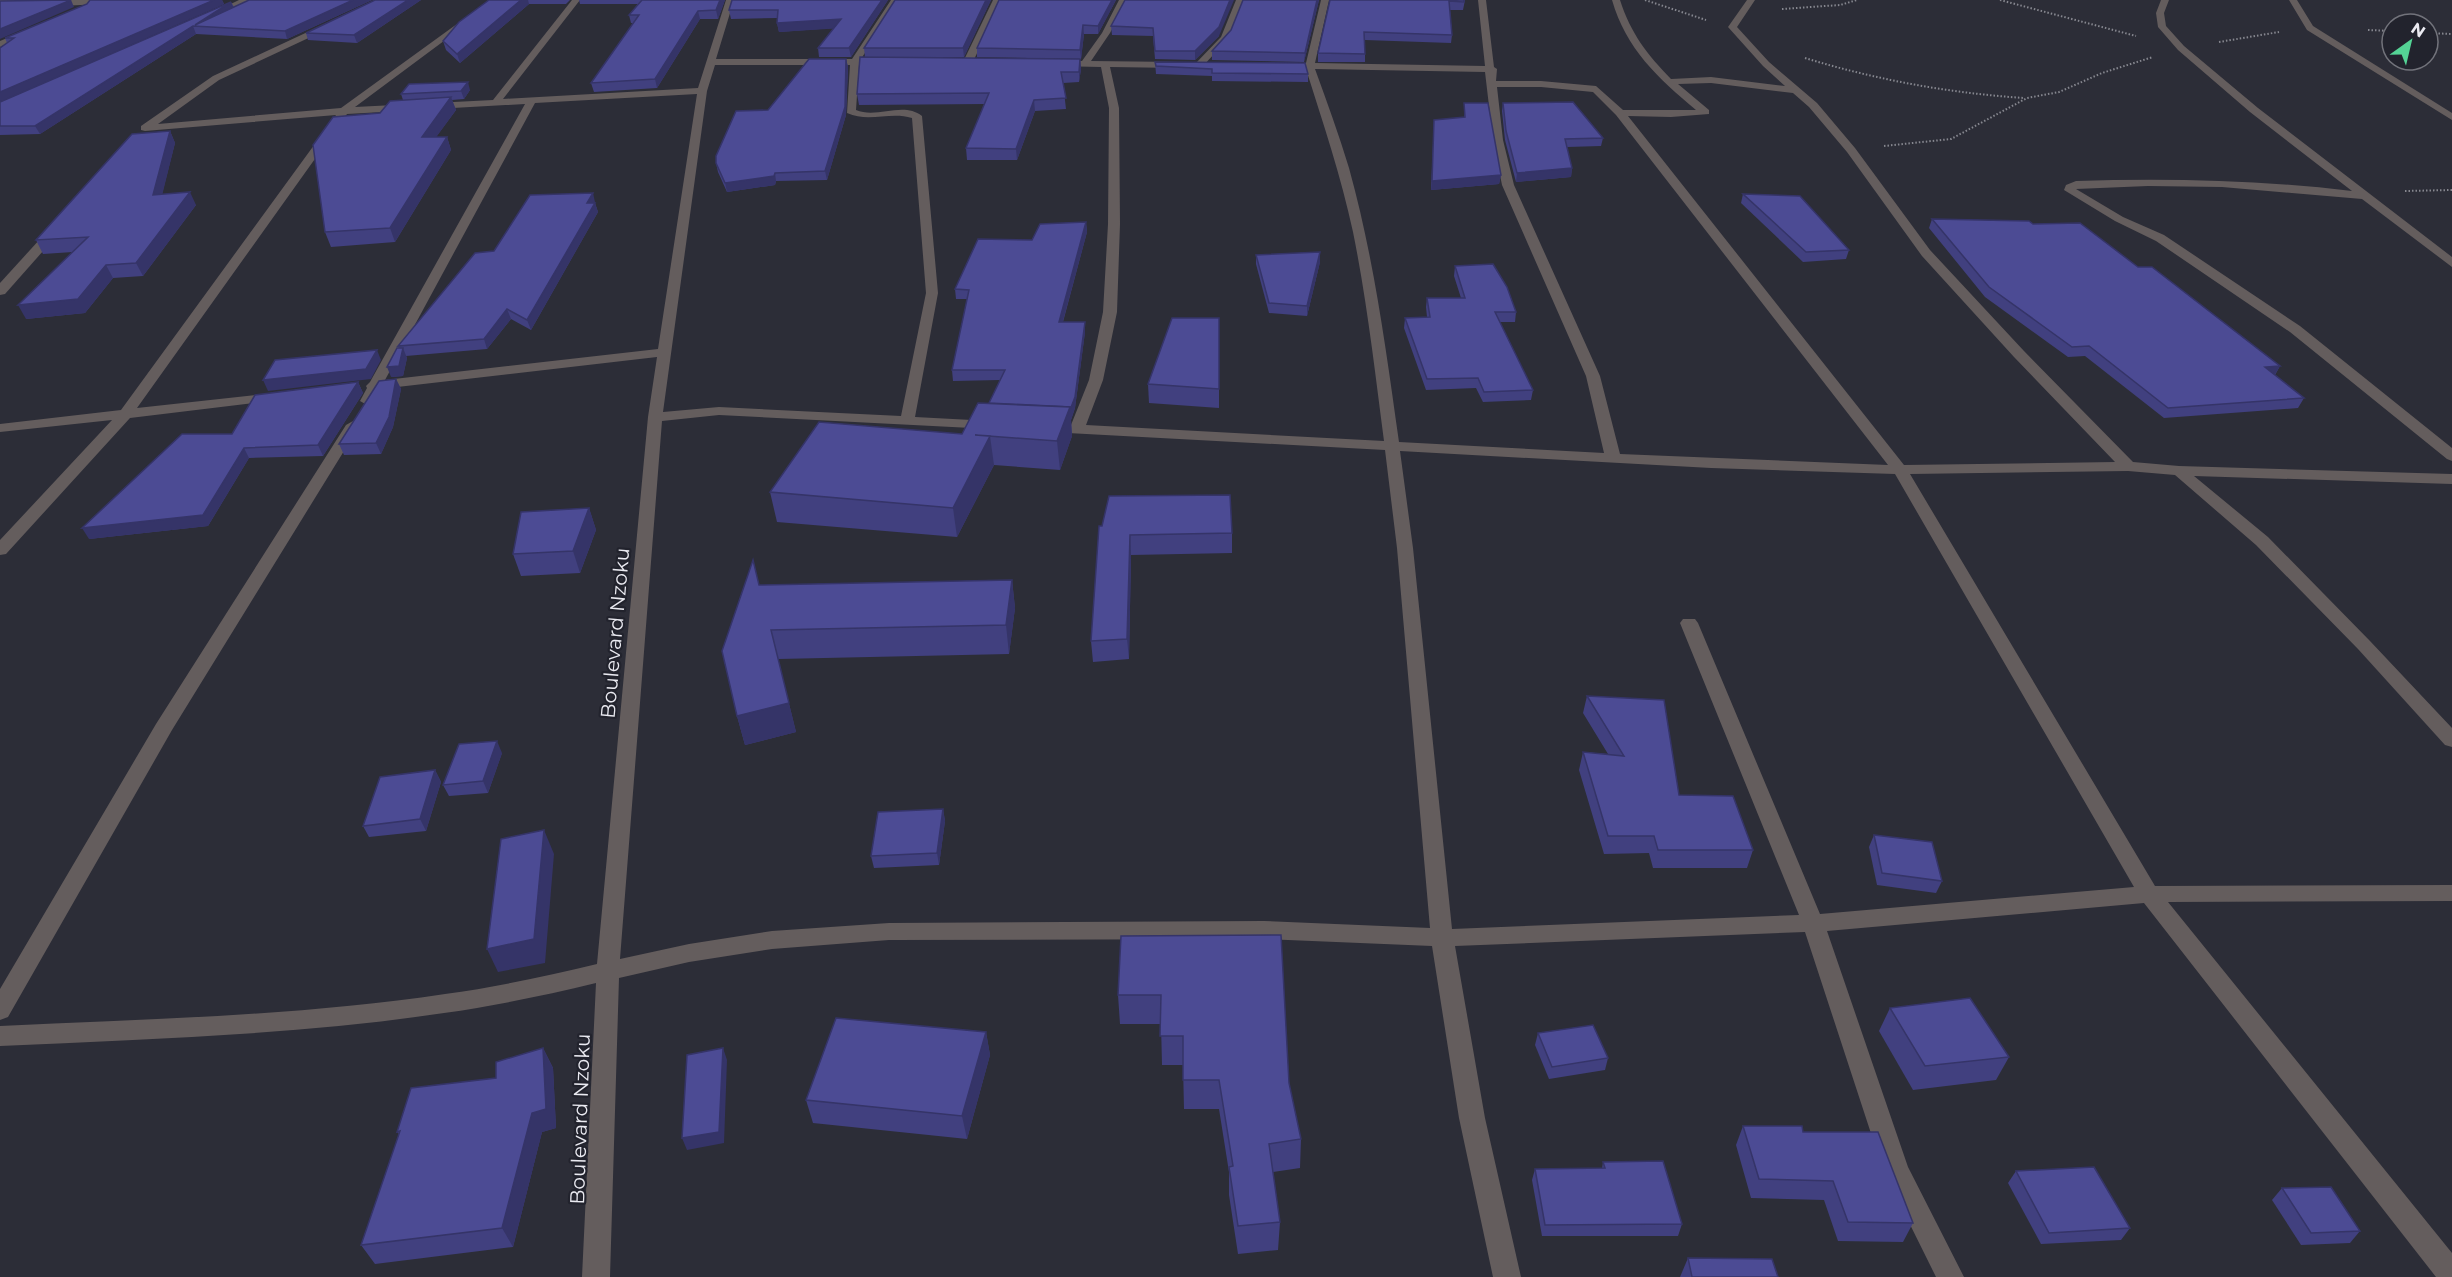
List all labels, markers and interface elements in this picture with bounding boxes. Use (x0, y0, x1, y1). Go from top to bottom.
north arrow (2380, 12, 2440, 72)
text: N (2407, 18, 2429, 41)
street label: Boulevard Nzoku (596, 547, 634, 719)
street label: Boulevard Nzoku (565, 1033, 595, 1205)

